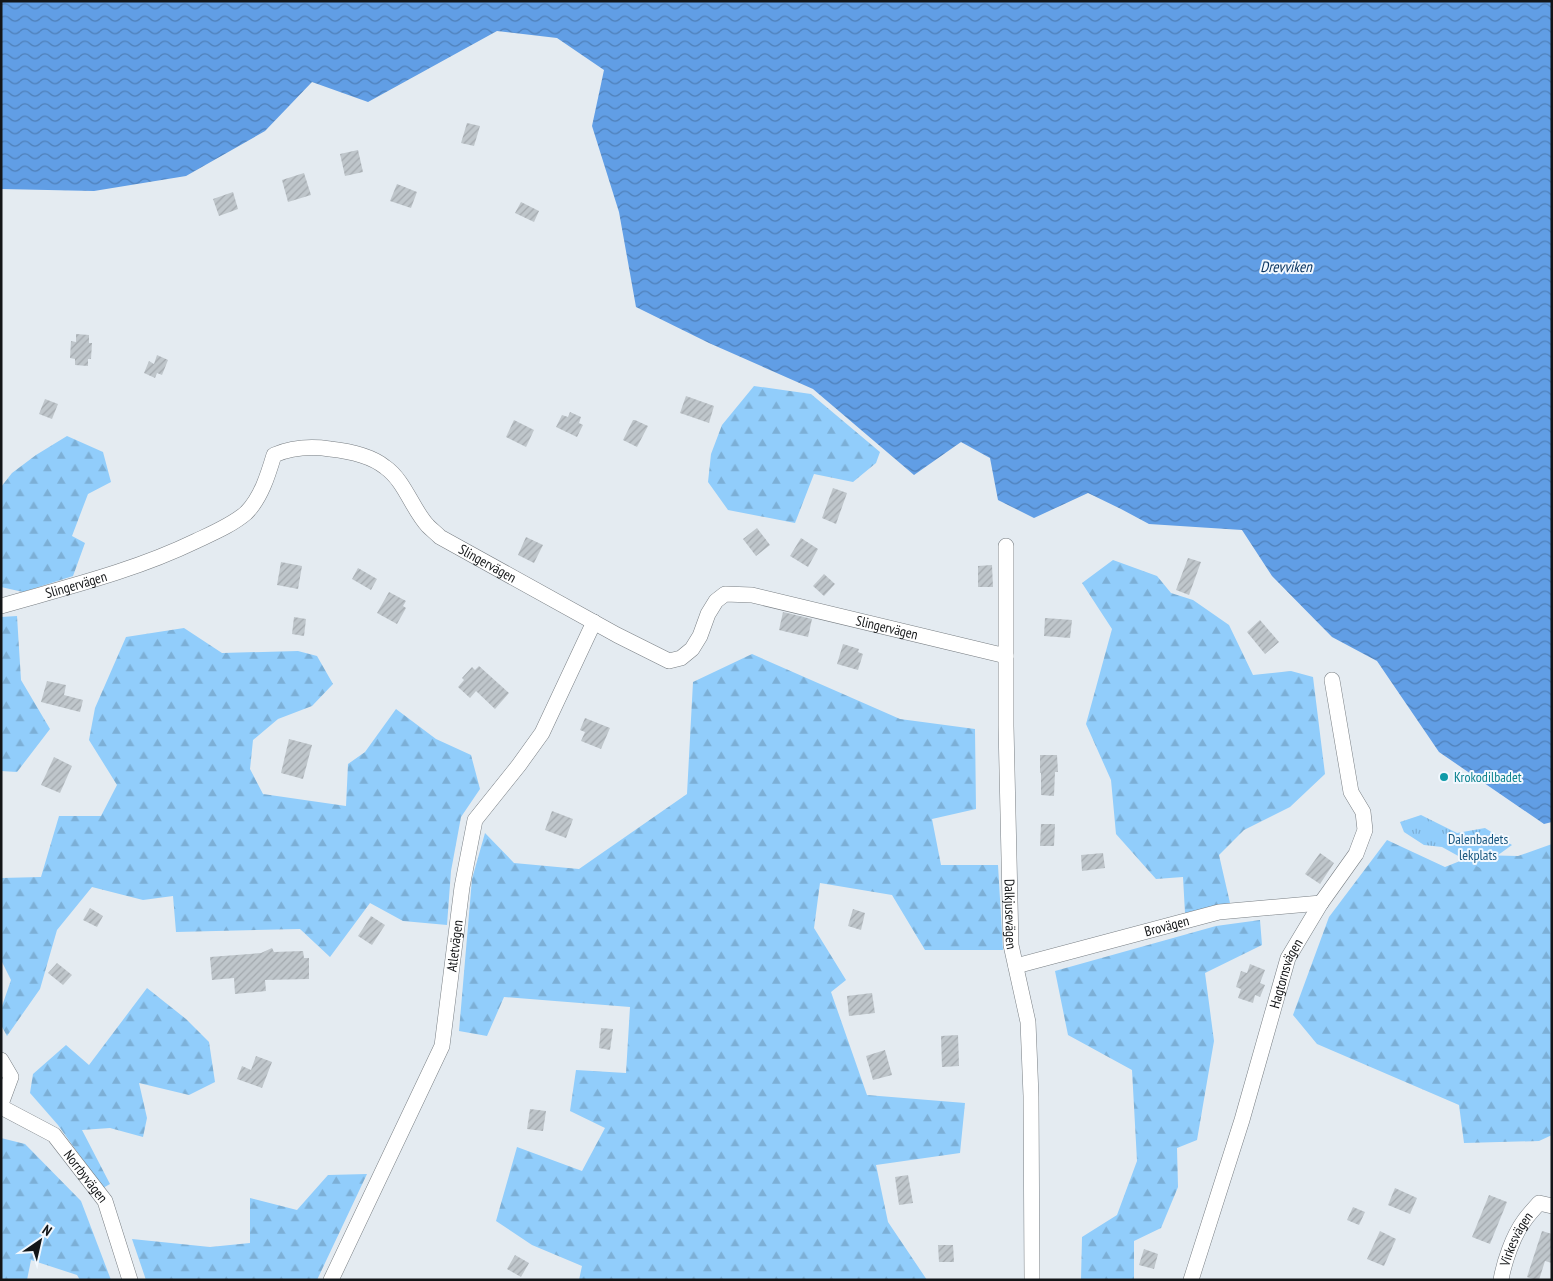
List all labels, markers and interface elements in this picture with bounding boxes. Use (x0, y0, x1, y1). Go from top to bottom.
water label: Drevviken (1260, 257, 1313, 276)
street label: Slingervägen (455, 540, 520, 586)
street label: Slingervägen (43, 567, 109, 602)
street label: Slingervägen (854, 611, 920, 644)
place label: Krokodilbadet (1454, 768, 1522, 786)
marker: Krokodilbadet (1438, 771, 1450, 783)
park label: Dalenbadets lekplats (1448, 830, 1508, 864)
street label: Dalkjusevägen (1000, 879, 1021, 951)
street label: Brovägen (1142, 911, 1191, 940)
street label: Atletvägen (442, 919, 467, 973)
street label: Hagtornsvägen (1265, 935, 1307, 1010)
street label: Norrbyvägen (60, 1146, 112, 1206)
street label: Virkesvägen (1495, 1208, 1537, 1269)
north arrow (15, 1216, 65, 1266)
text: N (39, 1221, 55, 1240)

